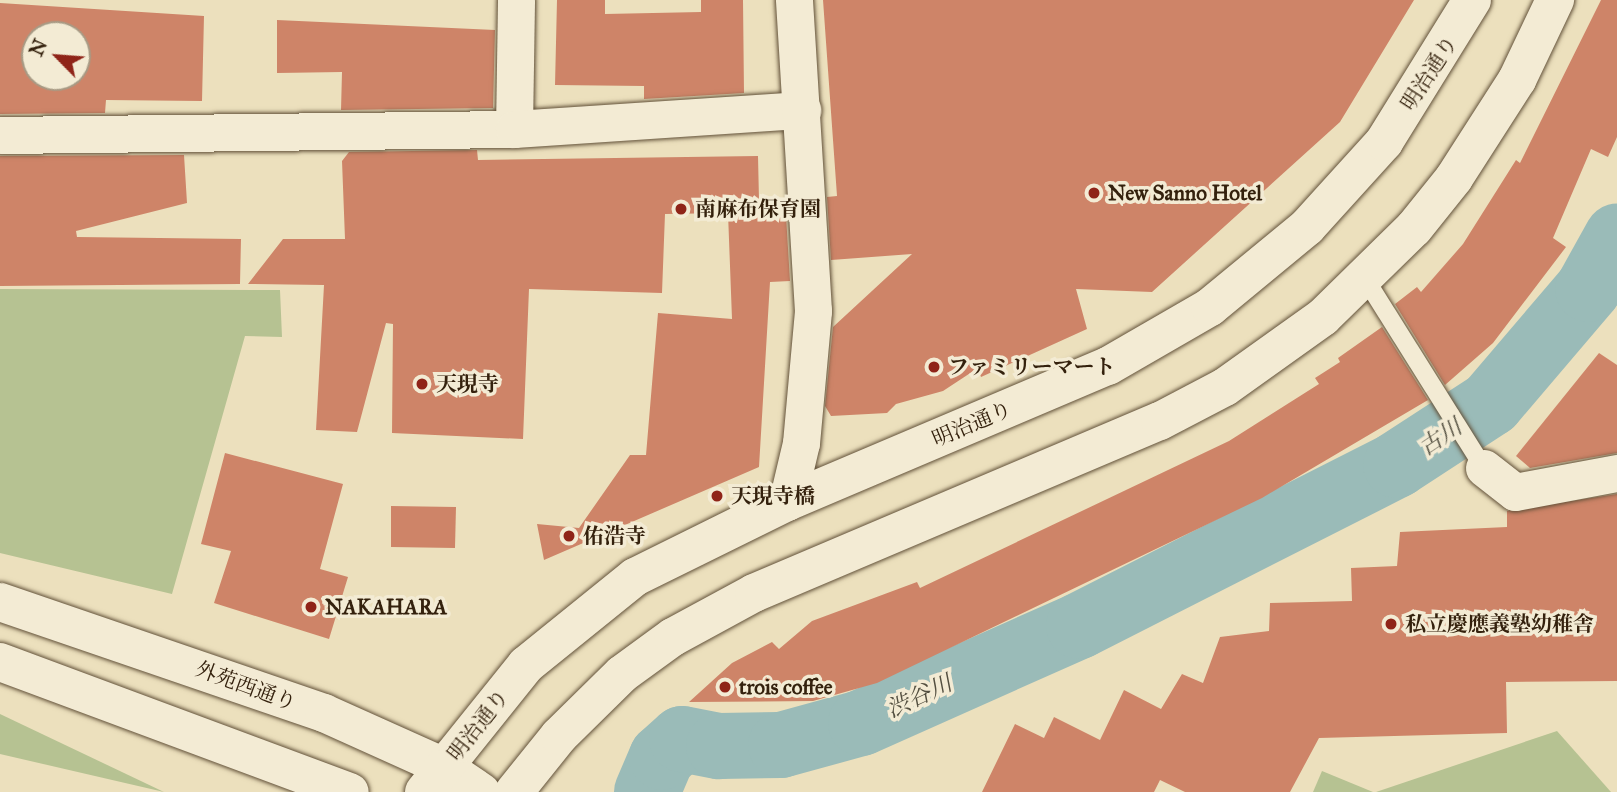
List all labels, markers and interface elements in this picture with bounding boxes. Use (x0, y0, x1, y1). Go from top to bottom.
north arrow (21, 21, 91, 91)
street label: 明治通り (1396, 31, 1462, 115)
text: N (24, 36, 52, 60)
place label: New Sanno Hotel (1108, 180, 1262, 206)
marker: New Sanno Hotel (1086, 185, 1102, 201)
place label: 南麻布保育園 (695, 196, 821, 222)
marker: 南麻布保育園 (673, 201, 689, 217)
place label: ファミリーマート (948, 354, 1116, 380)
marker: ファミリーマート (926, 359, 942, 375)
place label: 天現寺 (436, 371, 499, 397)
marker: 天現寺 (414, 376, 430, 392)
street label: 明治通り (928, 396, 1016, 452)
water label: 古川 (1413, 413, 1467, 461)
place label: 天現寺橋 (731, 483, 815, 509)
marker: 天現寺橋 (709, 488, 725, 504)
place label: 佑浩寺 (583, 523, 646, 549)
marker: 佑浩寺 (561, 528, 577, 544)
place label: NAKAHARA (325, 594, 447, 620)
marker: NAKAHARA (303, 599, 319, 615)
place label: 私立慶應義塾幼稚舎 (1405, 611, 1594, 637)
marker: 私立慶應義塾幼稚舎 (1383, 616, 1399, 632)
street label: 外苑西通り (192, 656, 300, 716)
water label: 渋谷川 (882, 669, 956, 723)
place label: trois coffee (739, 674, 833, 700)
marker: trois coffee (717, 679, 733, 695)
street label: 明治通り (442, 684, 514, 766)

